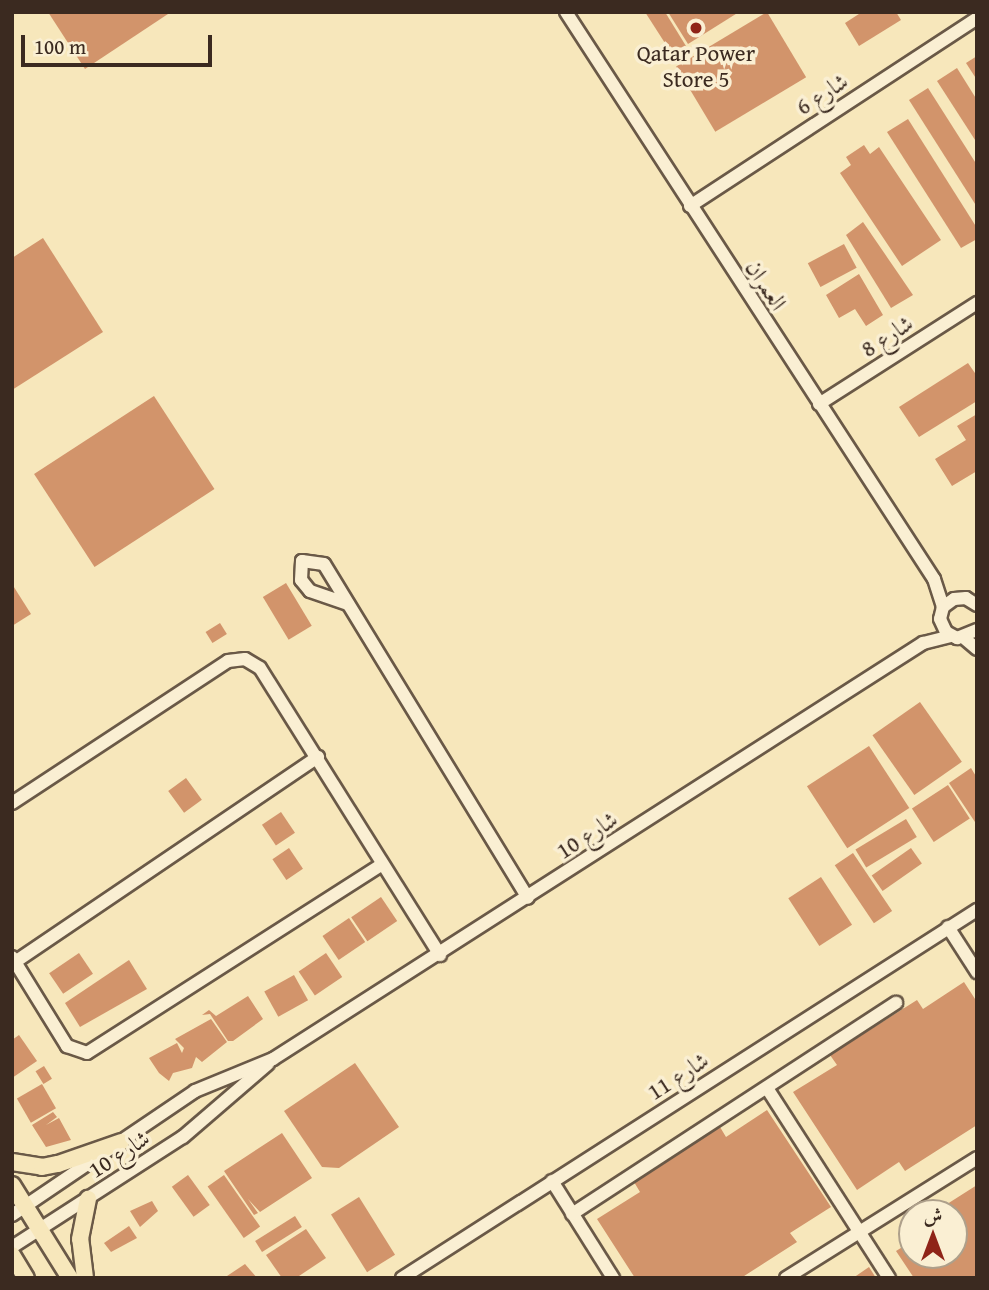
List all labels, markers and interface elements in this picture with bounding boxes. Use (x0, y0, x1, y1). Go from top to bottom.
marker: Qatar Power Store 5 (688, 20, 704, 36)
scale bar (24, 21, 215, 65)
text: 100 m (34, 31, 86, 62)
place label: Qatar Power Store 5 (637, 39, 755, 93)
street label: شارع 6 (791, 67, 853, 121)
street label: العمران (740, 255, 792, 315)
street label: شارع 8 (856, 309, 918, 363)
street label: شارع 10 (551, 805, 623, 865)
street label: شارع 11 (642, 1046, 714, 1106)
street label: شارع 10 (83, 1124, 155, 1184)
north arrow (898, 1199, 968, 1269)
text: ش (924, 1201, 942, 1229)

